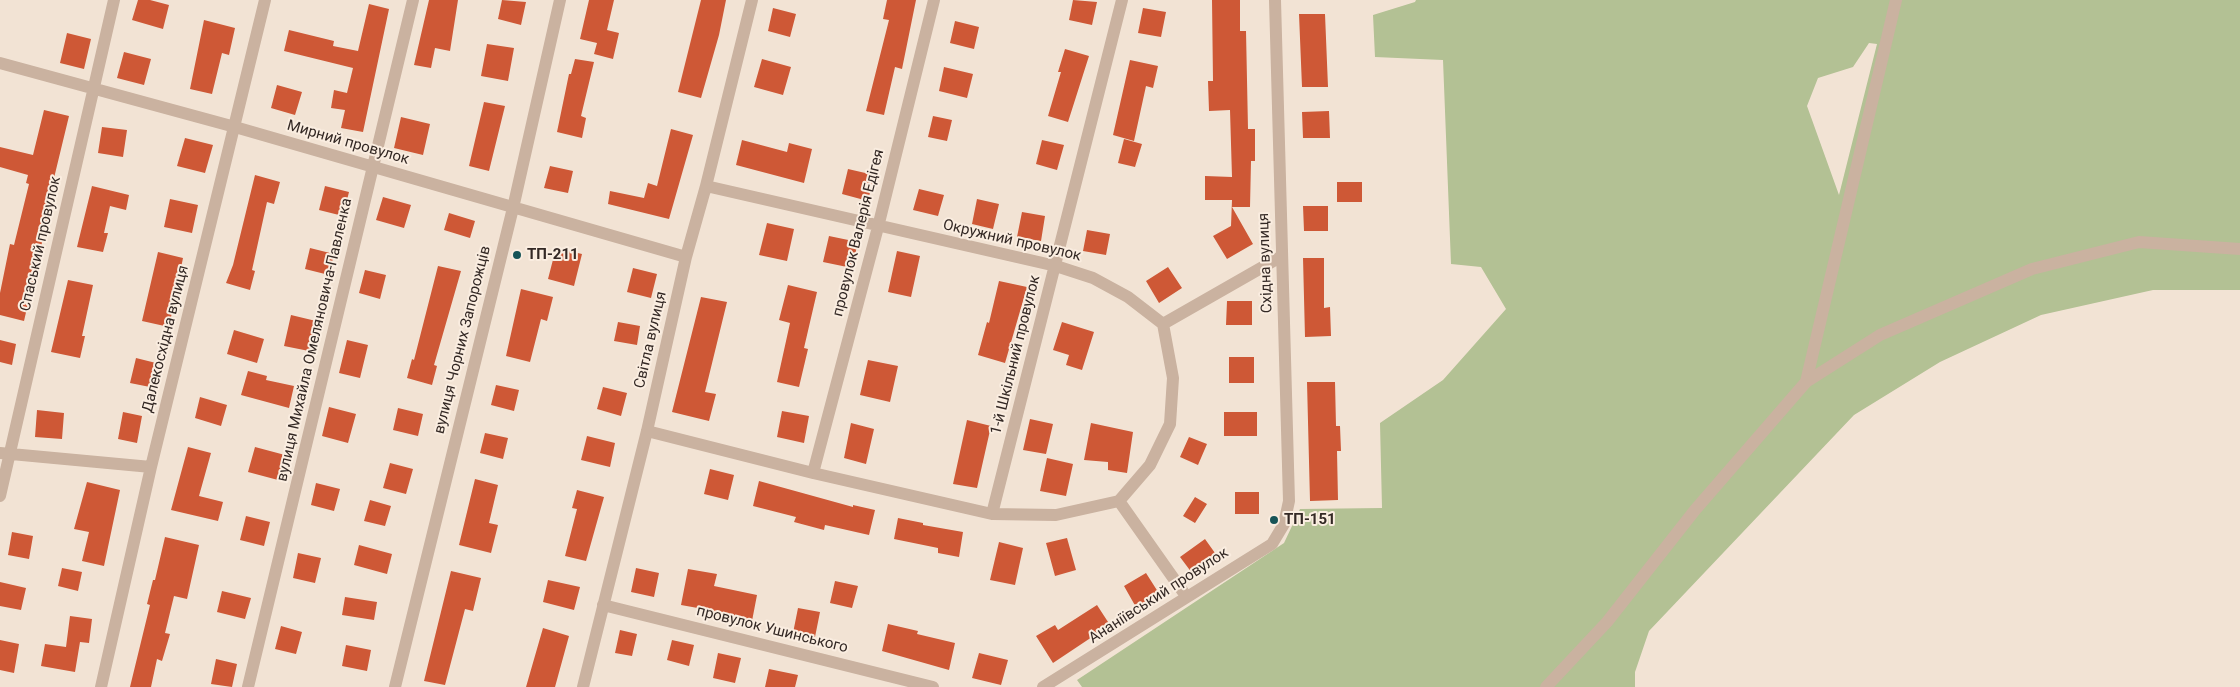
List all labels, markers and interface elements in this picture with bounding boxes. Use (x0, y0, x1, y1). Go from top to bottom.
street label: Мирний провулок (285, 117, 411, 169)
street label: провулок Валерія Едігея (829, 148, 889, 318)
street label: Спаський провулок (17, 175, 65, 313)
street label: вулиця Михайла Омеляновича-Павленка (274, 197, 356, 483)
street label: Східна вулиця (1255, 213, 1277, 313)
street label: Окружний провулок (941, 216, 1083, 266)
street label: вулиця Чорних Запорожців (431, 244, 495, 436)
place label: ТП-211 (527, 246, 579, 264)
marker: ТП-211 (511, 249, 523, 261)
street label: Далекосхідна вулиця (139, 264, 193, 414)
street label: 1-й Шкільний провулок (987, 273, 1045, 437)
street label: Світла вулиця (631, 290, 671, 390)
place label: ТП-151 (1284, 511, 1336, 529)
marker: ТП-151 (1268, 514, 1280, 526)
street label: Ананіївський провулок (1086, 544, 1232, 648)
street label: провулок Ушинського (694, 602, 850, 658)

